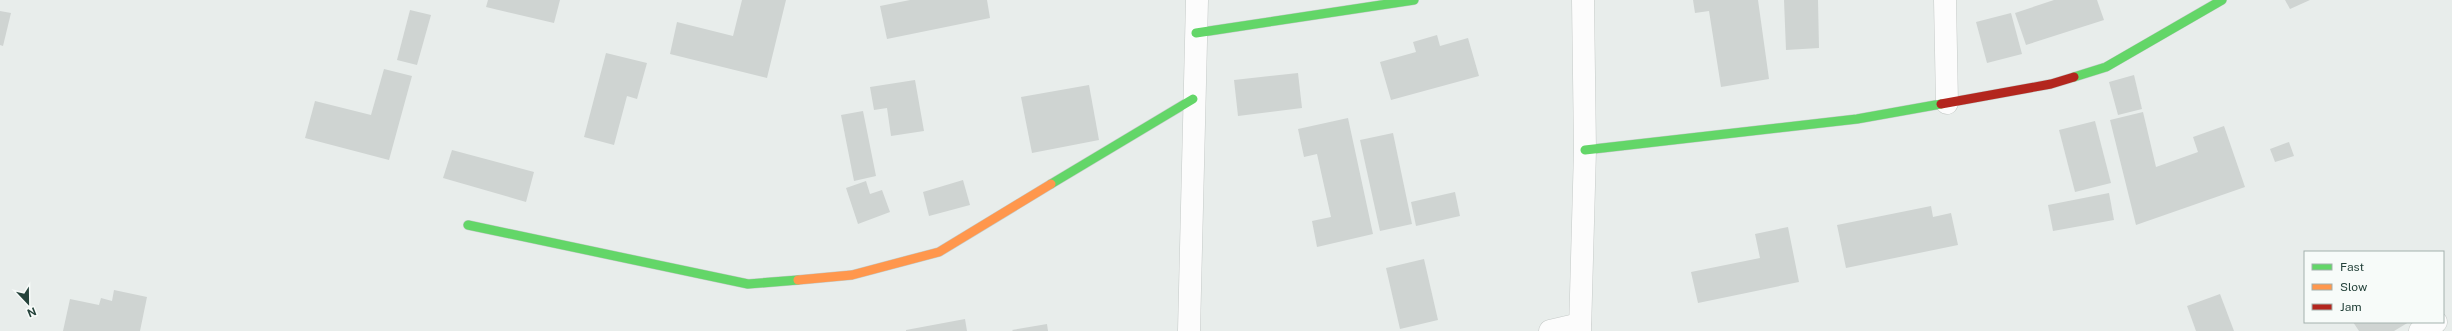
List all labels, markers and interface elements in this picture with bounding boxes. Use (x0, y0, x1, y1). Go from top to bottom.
legend (2304, 251, 2444, 323)
text: Fast (2340, 260, 2365, 274)
text: Slow (2340, 280, 2368, 294)
north arrow (8, 283, 48, 323)
text: Jam (2340, 300, 2362, 314)
text: N (26, 305, 38, 319)

